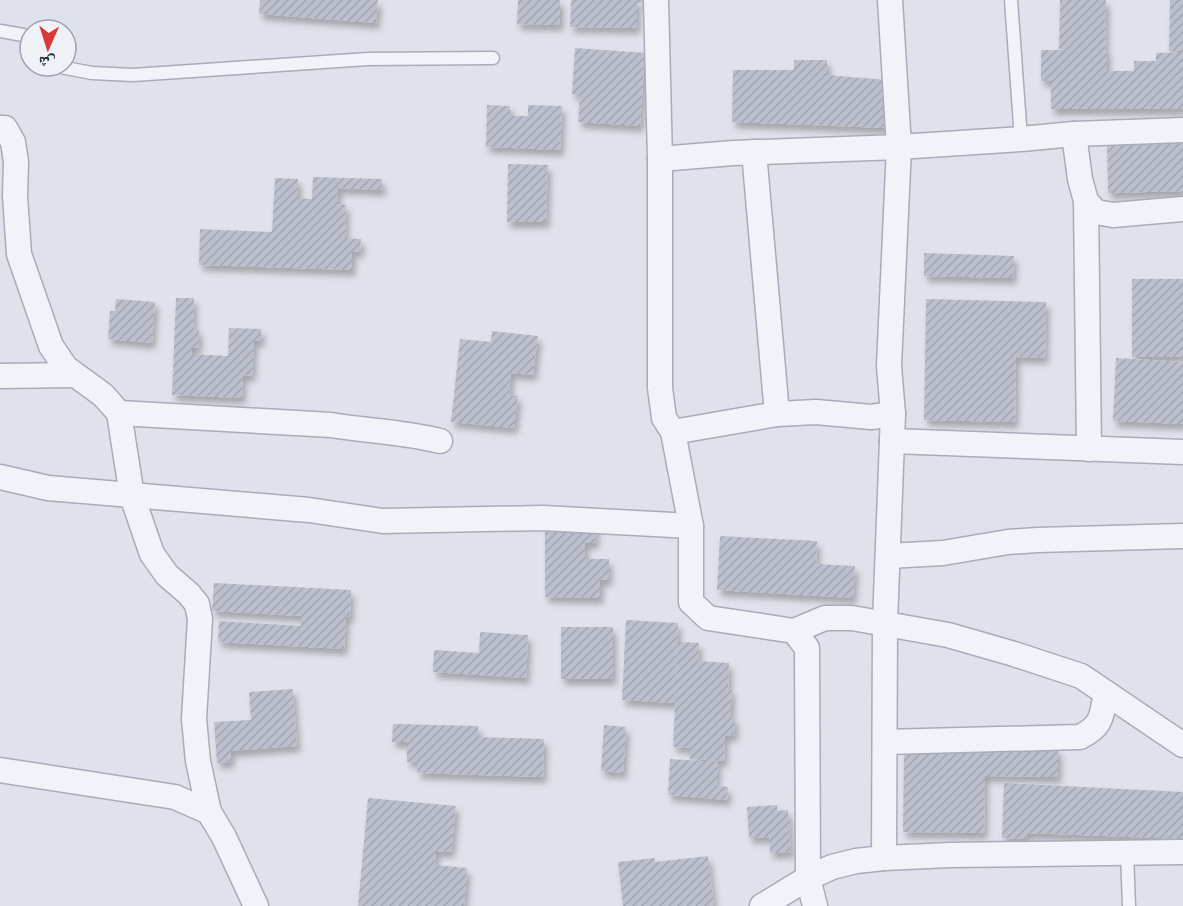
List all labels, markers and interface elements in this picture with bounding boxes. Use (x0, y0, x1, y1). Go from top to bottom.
north arrow (18, 18, 78, 78)
text: ش (38, 53, 56, 72)

